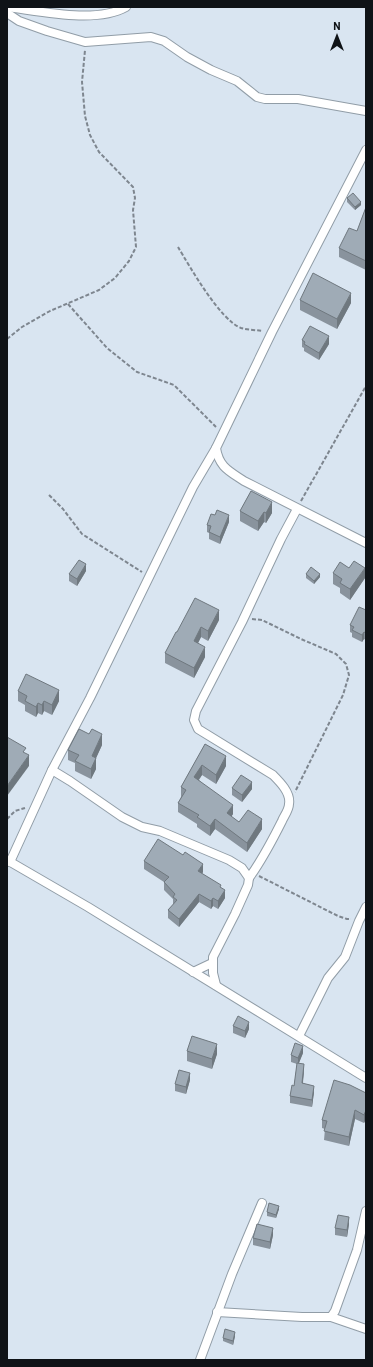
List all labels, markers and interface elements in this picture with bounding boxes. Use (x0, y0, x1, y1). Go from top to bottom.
north arrow (317, 16, 357, 56)
text: N (333, 19, 341, 32)

